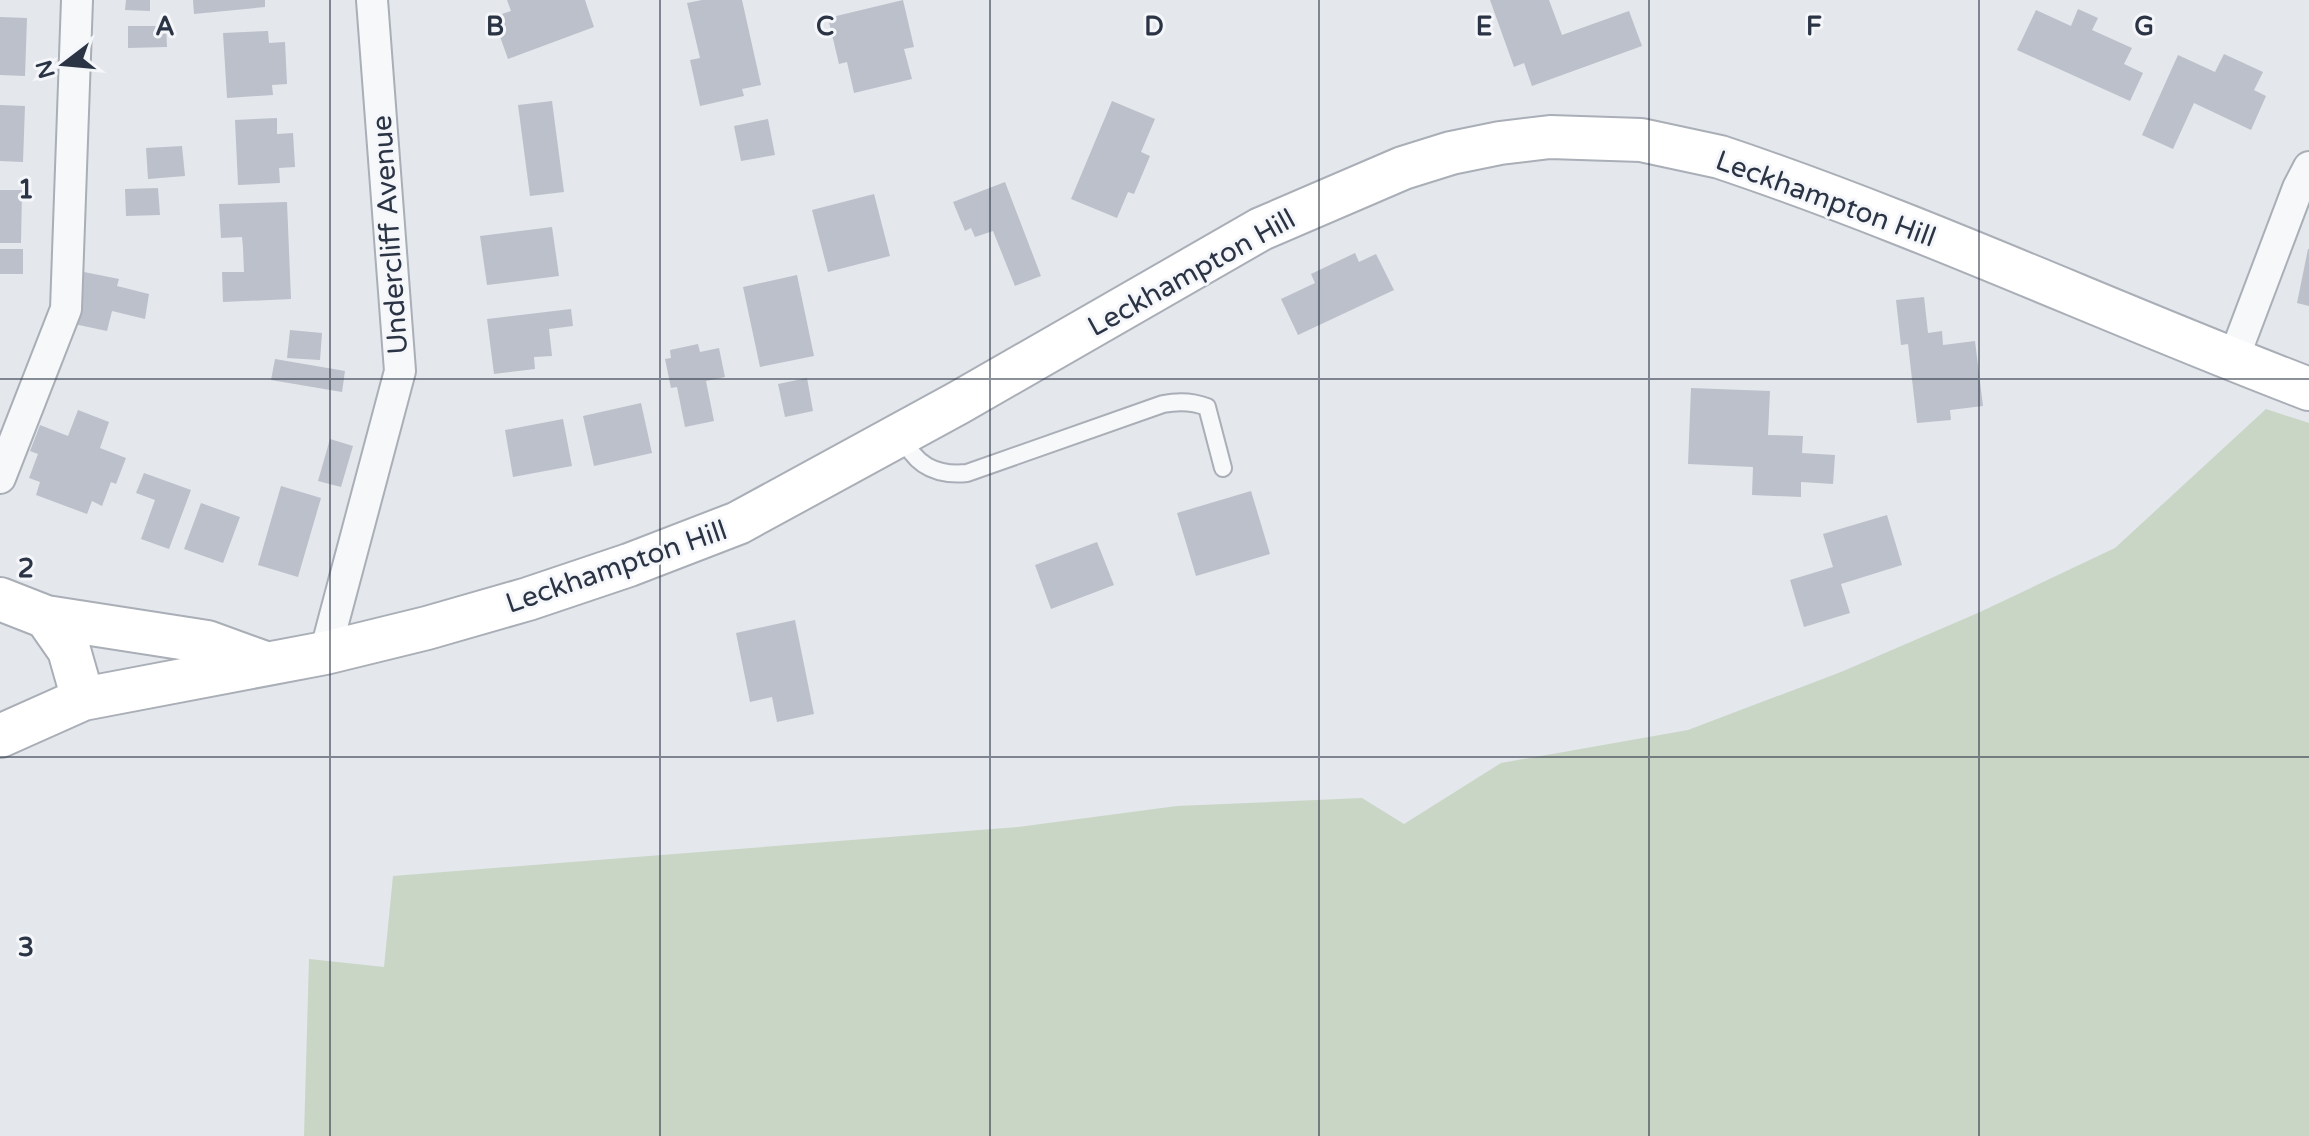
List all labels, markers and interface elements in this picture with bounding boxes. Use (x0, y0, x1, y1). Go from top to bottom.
text: A (155, 11, 175, 42)
text: B (486, 11, 504, 42)
text: C (816, 11, 834, 42)
text: D (1144, 11, 1164, 42)
text: E (1476, 11, 1492, 42)
text: F (1806, 11, 1822, 42)
text: G (2134, 11, 2154, 42)
north arrow (24, 24, 104, 104)
text: N (31, 57, 61, 81)
street label: Undercliff Avenue (365, 114, 415, 356)
street label: Leckhampton Hill (1711, 143, 1940, 255)
text: 1 (18, 174, 34, 205)
street label: Leckhampton Hill (1082, 202, 1301, 344)
street label: Leckhampton Hill (501, 513, 731, 621)
text: 2 (18, 553, 34, 584)
text: 3 (18, 932, 34, 963)

